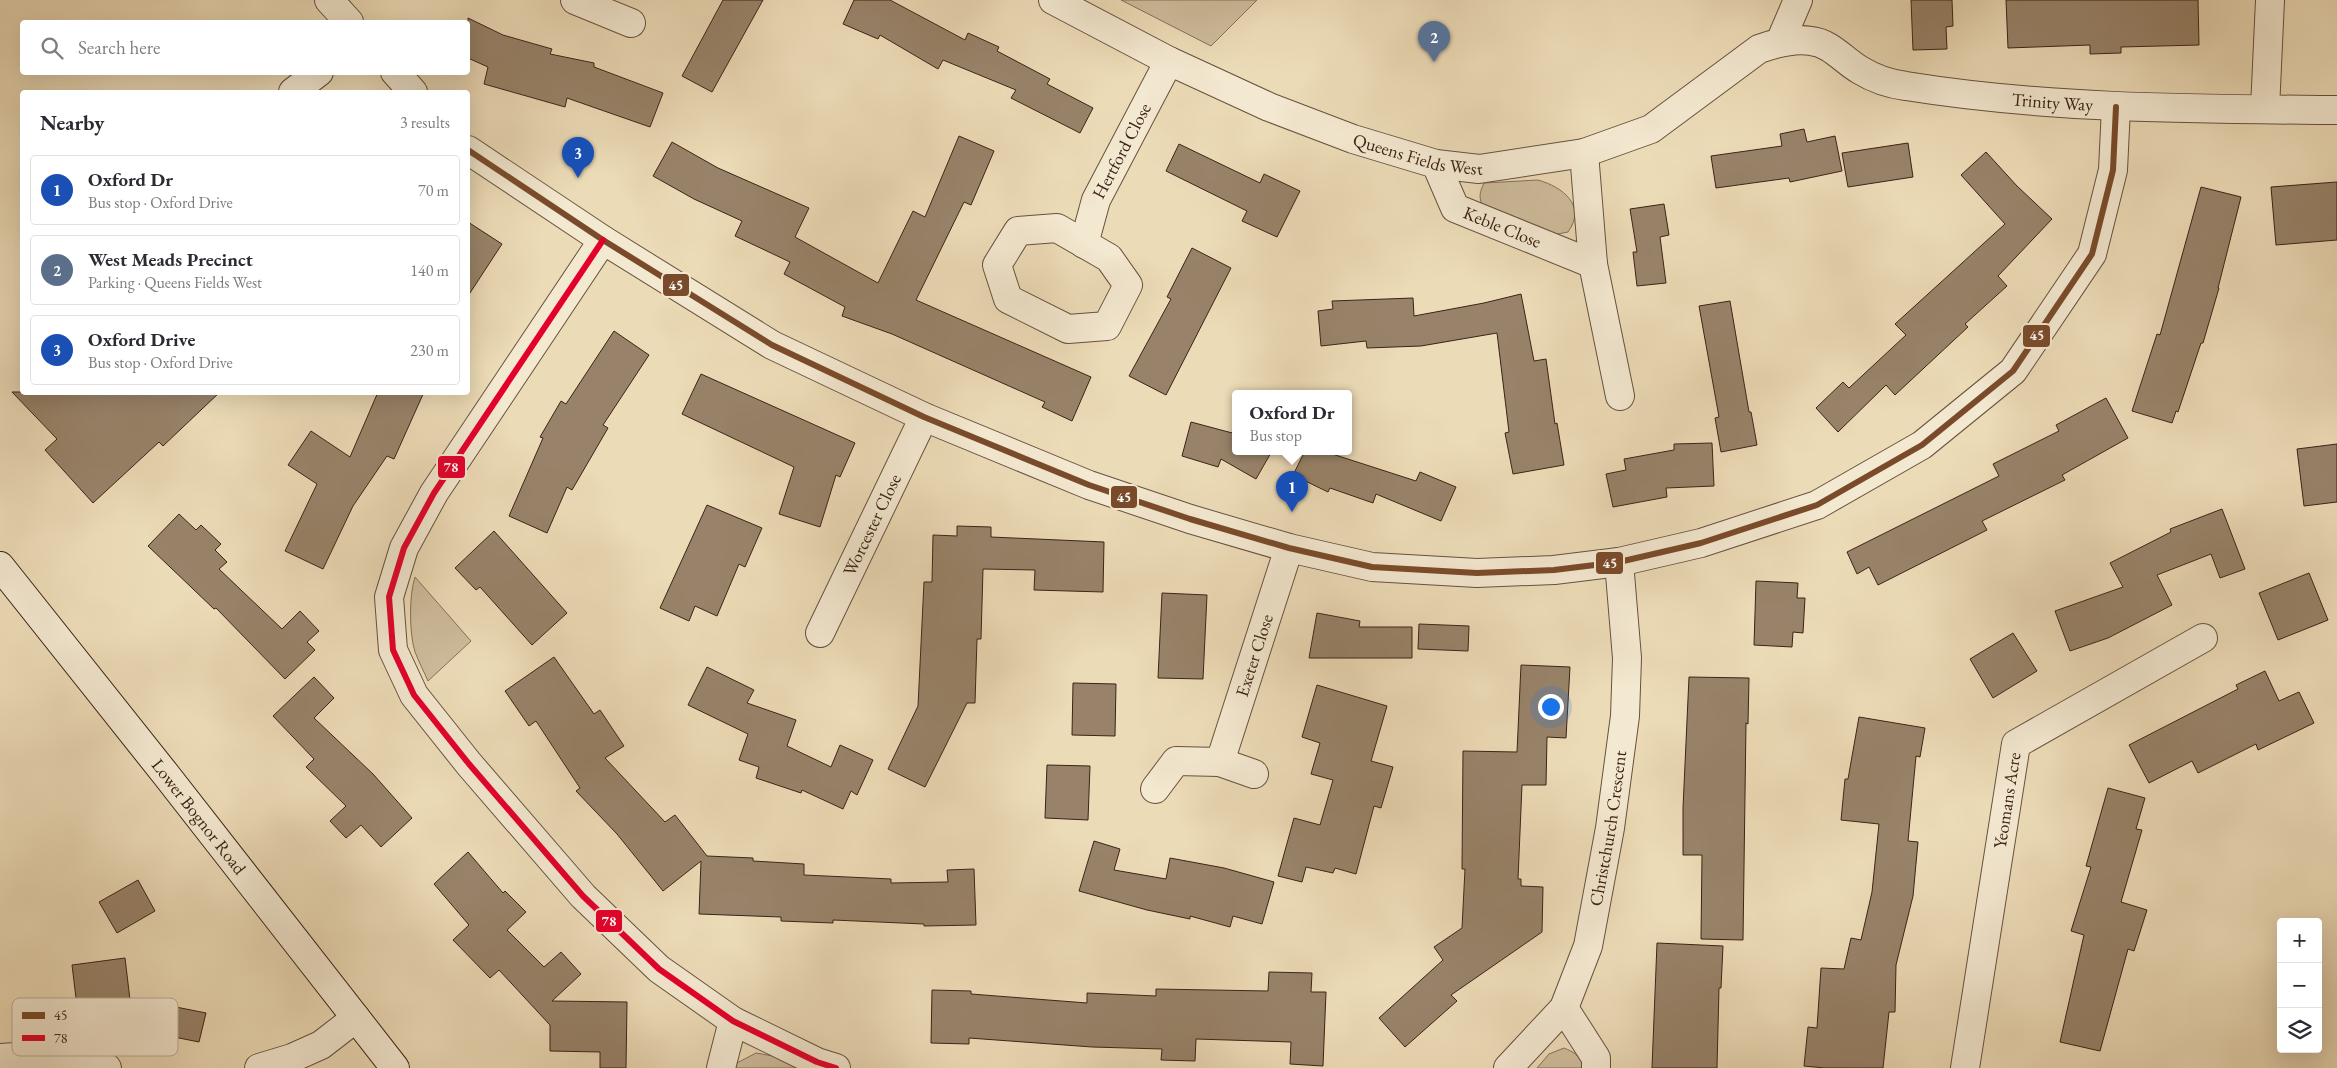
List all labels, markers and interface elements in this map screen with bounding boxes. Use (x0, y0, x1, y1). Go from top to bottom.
search box (20, 20, 470, 75)
pin: 2 (1418, 21, 1450, 62)
icon: search (38, 34, 66, 62)
text: Search here (78, 35, 160, 60)
street label: Trinity Way (2011, 87, 2094, 116)
street label: Hertford Close (1087, 99, 1156, 203)
text: Nearby (40, 109, 104, 136)
text: 3 results (400, 112, 450, 133)
street label: Queens Fields West (1350, 128, 1484, 180)
pin: 3 (562, 137, 594, 178)
text: Oxford Dr (88, 167, 173, 192)
text: 1 (53, 180, 61, 201)
text: 70 m (418, 180, 449, 201)
text: Bus stop · Oxford Drive (88, 192, 233, 213)
street label: Keble Close (1460, 201, 1545, 253)
text: West Meads Precinct (88, 247, 253, 272)
text: 2 (53, 260, 61, 281)
text: 140 m (410, 260, 449, 281)
text: Parking · Queens Fields West (88, 272, 262, 293)
line badge: 45 (662, 273, 690, 297)
text: 45 (669, 276, 683, 294)
line badge: 45 (2022, 324, 2051, 348)
text: 45 (2030, 326, 2044, 344)
text: Oxford Drive (88, 327, 195, 352)
text: 3 (53, 340, 61, 361)
text: 230 m (410, 340, 449, 361)
text: Bus stop · Oxford Drive (88, 352, 233, 373)
popup (1232, 390, 1352, 455)
text: Oxford Dr (1249, 400, 1335, 425)
text: Bus stop (1249, 425, 1302, 446)
line badge: 78 (437, 455, 466, 479)
text: 78 (444, 458, 458, 476)
street label: Worcester Close (837, 470, 906, 580)
pin: 1 (1276, 471, 1308, 512)
line badge: 45 (1110, 485, 1138, 509)
text: 45 (1117, 488, 1131, 506)
line badge: 45 (1595, 551, 1624, 575)
text: 45 (1603, 554, 1617, 572)
street label: Exeter Close (1230, 611, 1278, 700)
your location (1538, 694, 1564, 720)
street label: Christchurch Crescent (1584, 749, 1631, 908)
street label: Yeomans Acre (1988, 750, 2026, 850)
street label: Lower Bognor Road (147, 754, 252, 880)
line badge: 78 (595, 909, 623, 933)
text: 78 (602, 912, 616, 930)
map controls (2277, 918, 2322, 1053)
button: + (2277, 918, 2322, 963)
button: − (2277, 963, 2322, 1008)
legend (12, 998, 178, 1056)
text: 45 (54, 1006, 67, 1024)
button: layers (2277, 1008, 2322, 1053)
text: 78 (54, 1029, 68, 1047)

